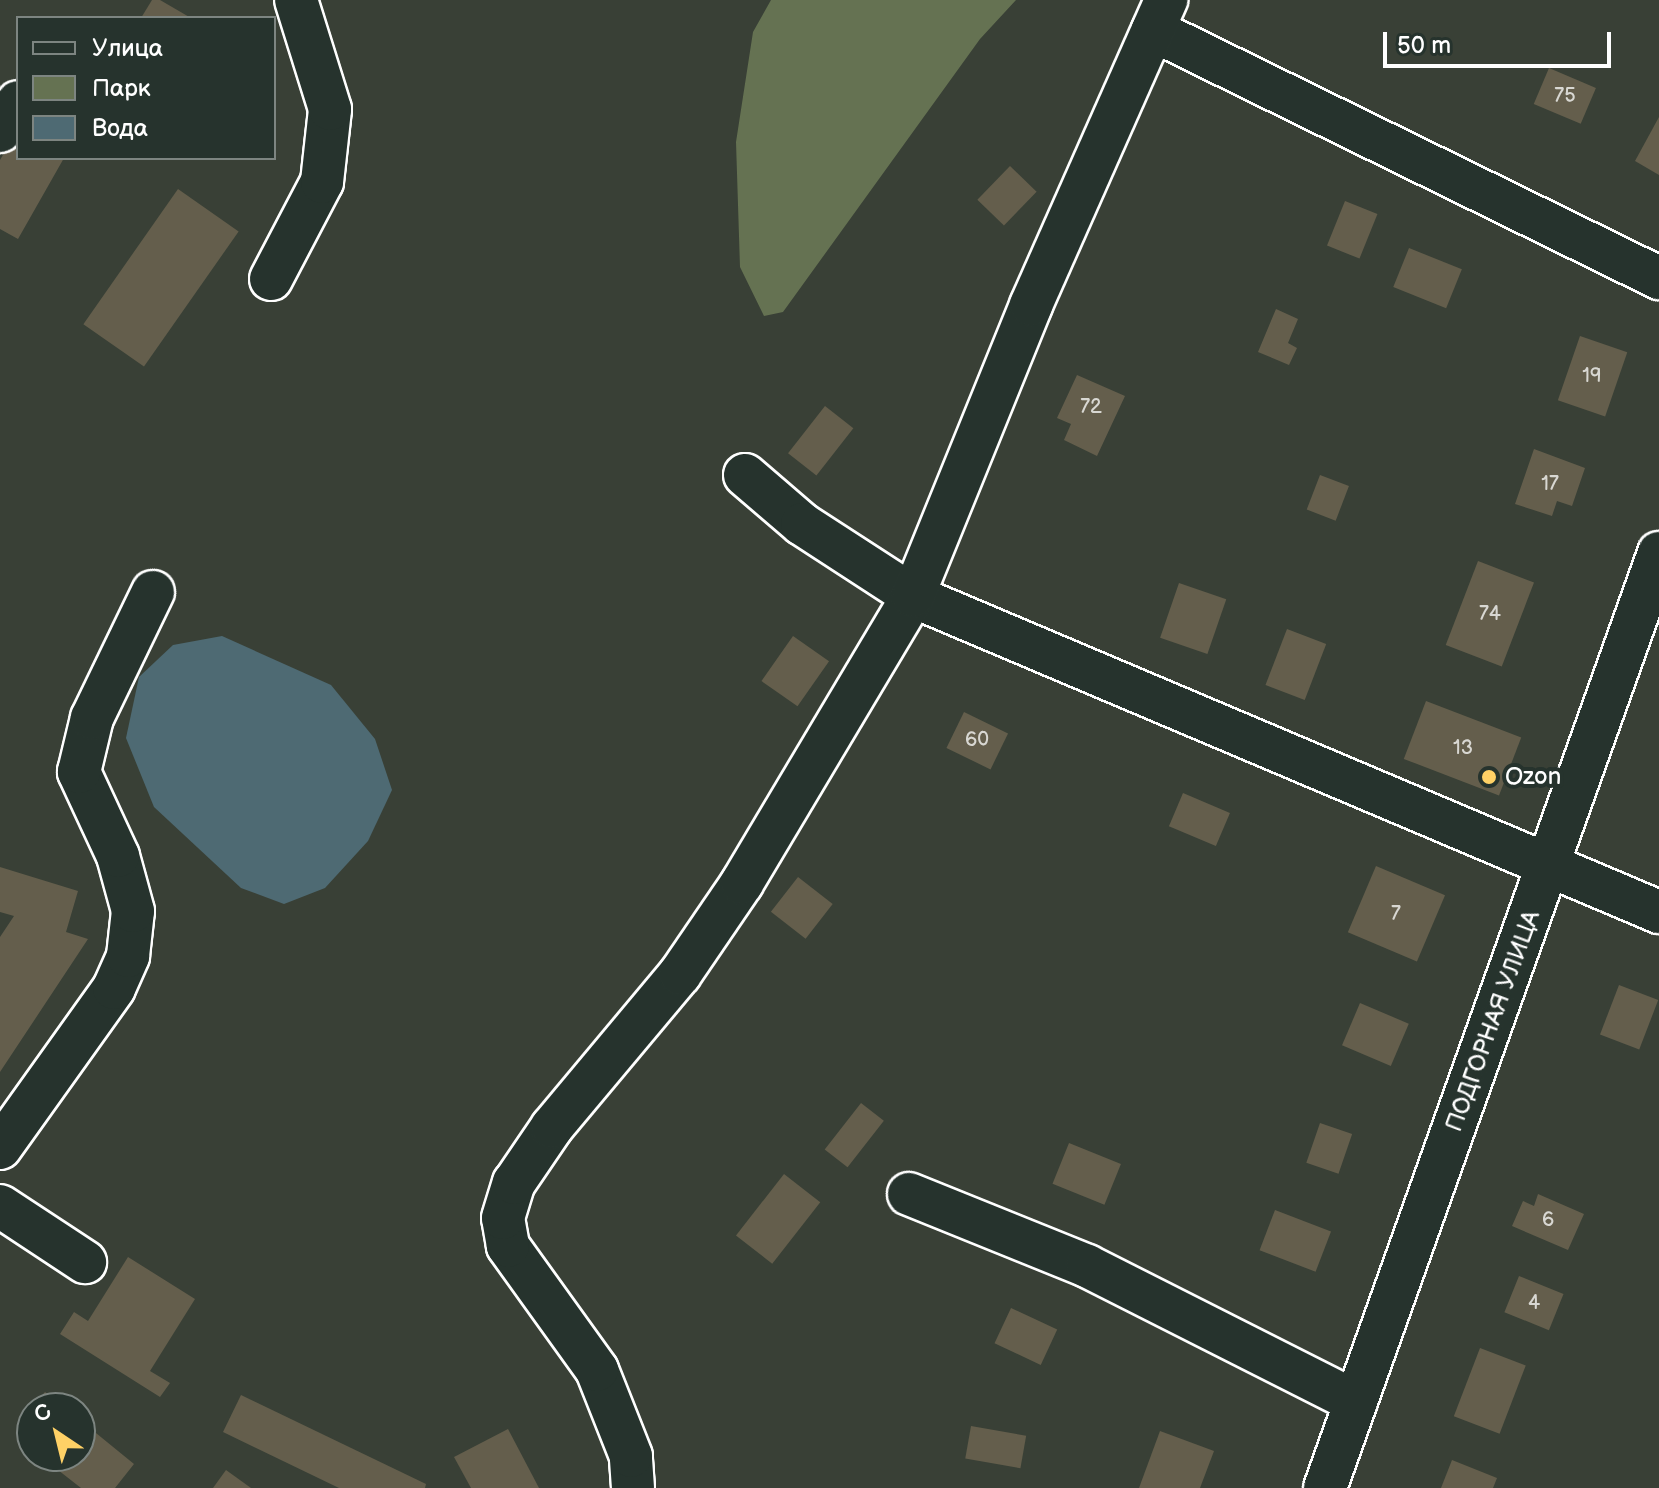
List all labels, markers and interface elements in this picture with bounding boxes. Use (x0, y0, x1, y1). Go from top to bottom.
legend (16, 16, 276, 160)
scale bar (1387, 16, 1615, 66)
text: 50 m (1397, 31, 1451, 60)
text: Улица (92, 34, 163, 63)
text: Парк (92, 74, 150, 103)
house number: 75 (1554, 84, 1576, 108)
text: Вода (92, 114, 148, 143)
house number: 19 (1582, 364, 1602, 388)
house number: 72 (1080, 395, 1102, 419)
house number: 17 (1541, 472, 1559, 496)
house number: 74 (1479, 602, 1501, 626)
house number: 60 (965, 728, 989, 752)
house number: 13 (1453, 736, 1473, 760)
place label: Ozon (1505, 763, 1561, 791)
marker: Ozon (1480, 768, 1498, 786)
house number: 7 (1391, 902, 1401, 926)
street label: ПОДГОРНАЯ УЛИЦА (1440, 907, 1546, 1135)
house number: 6 (1542, 1208, 1554, 1232)
house number: 4 (1528, 1291, 1540, 1315)
north arrow (16, 1392, 96, 1472)
text: С (29, 1398, 57, 1429)

